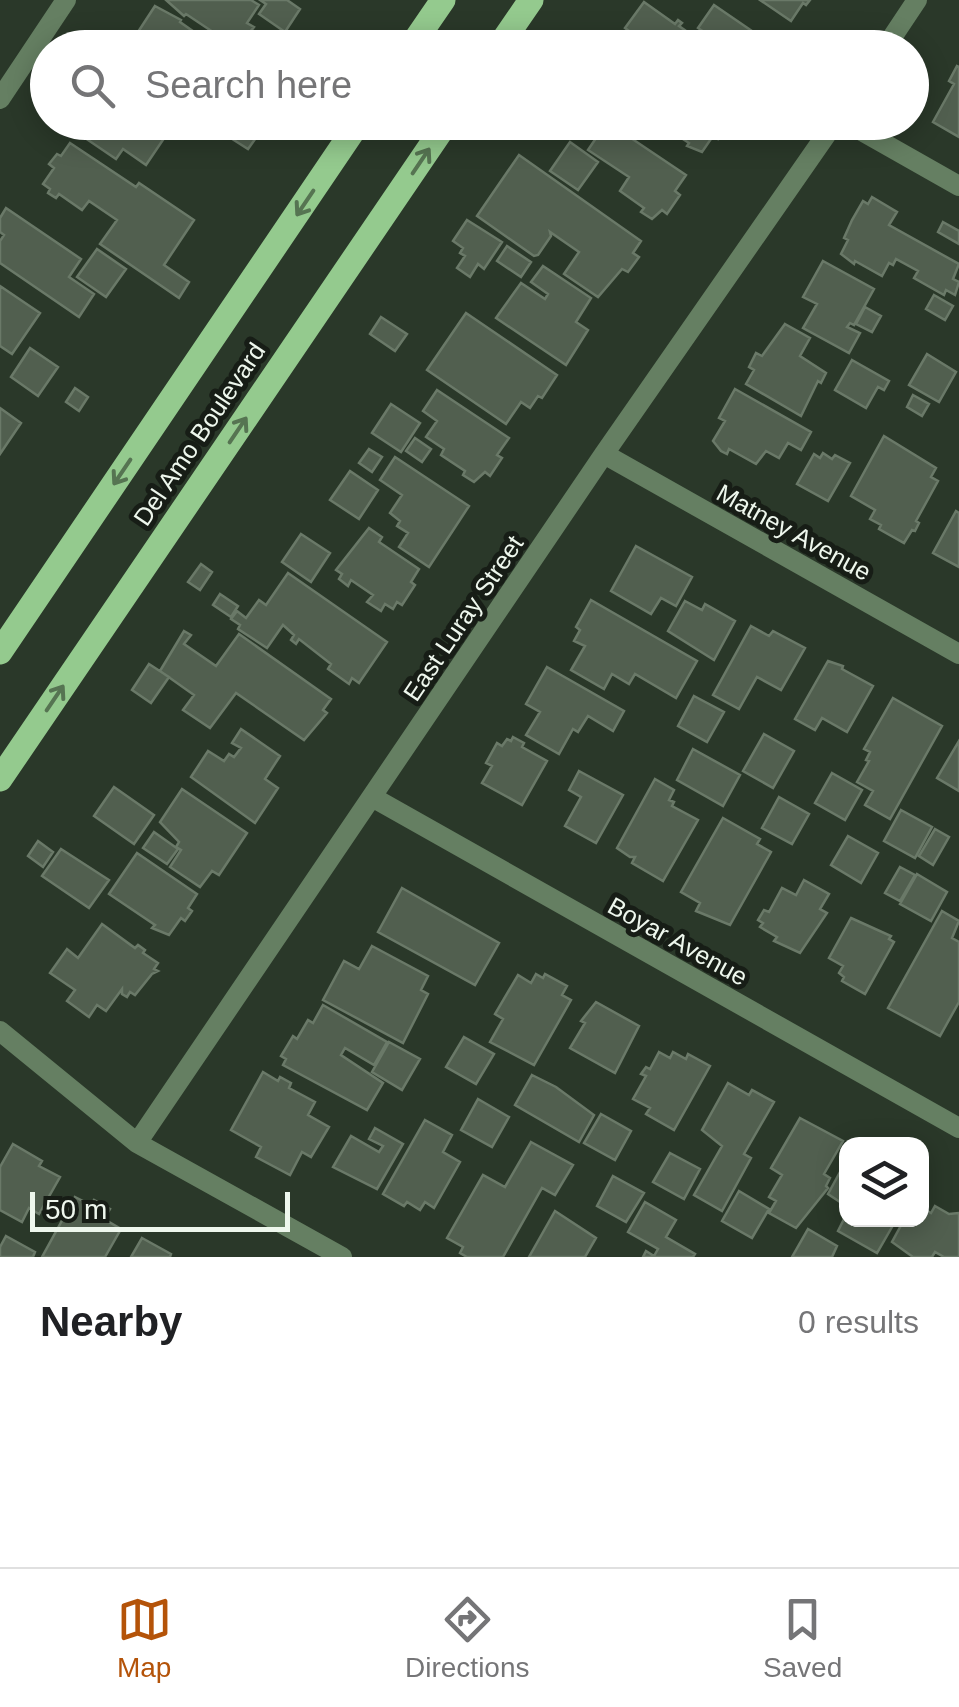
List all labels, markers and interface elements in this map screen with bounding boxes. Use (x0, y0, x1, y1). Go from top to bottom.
search box (30, 30, 929, 140)
icon: search (65, 58, 120, 113)
text: Search here (145, 64, 352, 106)
one-way arrow (410, 148, 431, 175)
one-way arrow (294, 189, 315, 217)
street label: Del Amo Boulevard (128, 337, 270, 531)
one-way arrow (227, 416, 248, 444)
one-way arrow (112, 458, 133, 486)
street label: Matney Avenue (712, 478, 876, 586)
street label: East Luray Street (397, 530, 529, 706)
one-way arrow (44, 685, 65, 713)
street label: Boyar Avenue (603, 891, 753, 991)
map controls (839, 1137, 929, 1227)
button: layers (839, 1137, 929, 1227)
scale bar (30, 1187, 290, 1232)
text: 50 m (45, 1194, 107, 1225)
text: Nearby (40, 1298, 182, 1345)
text: 0 results (798, 1304, 919, 1340)
tab: Map (117, 1592, 172, 1684)
tab: Directions (405, 1592, 530, 1684)
tab: Saved (763, 1592, 842, 1684)

